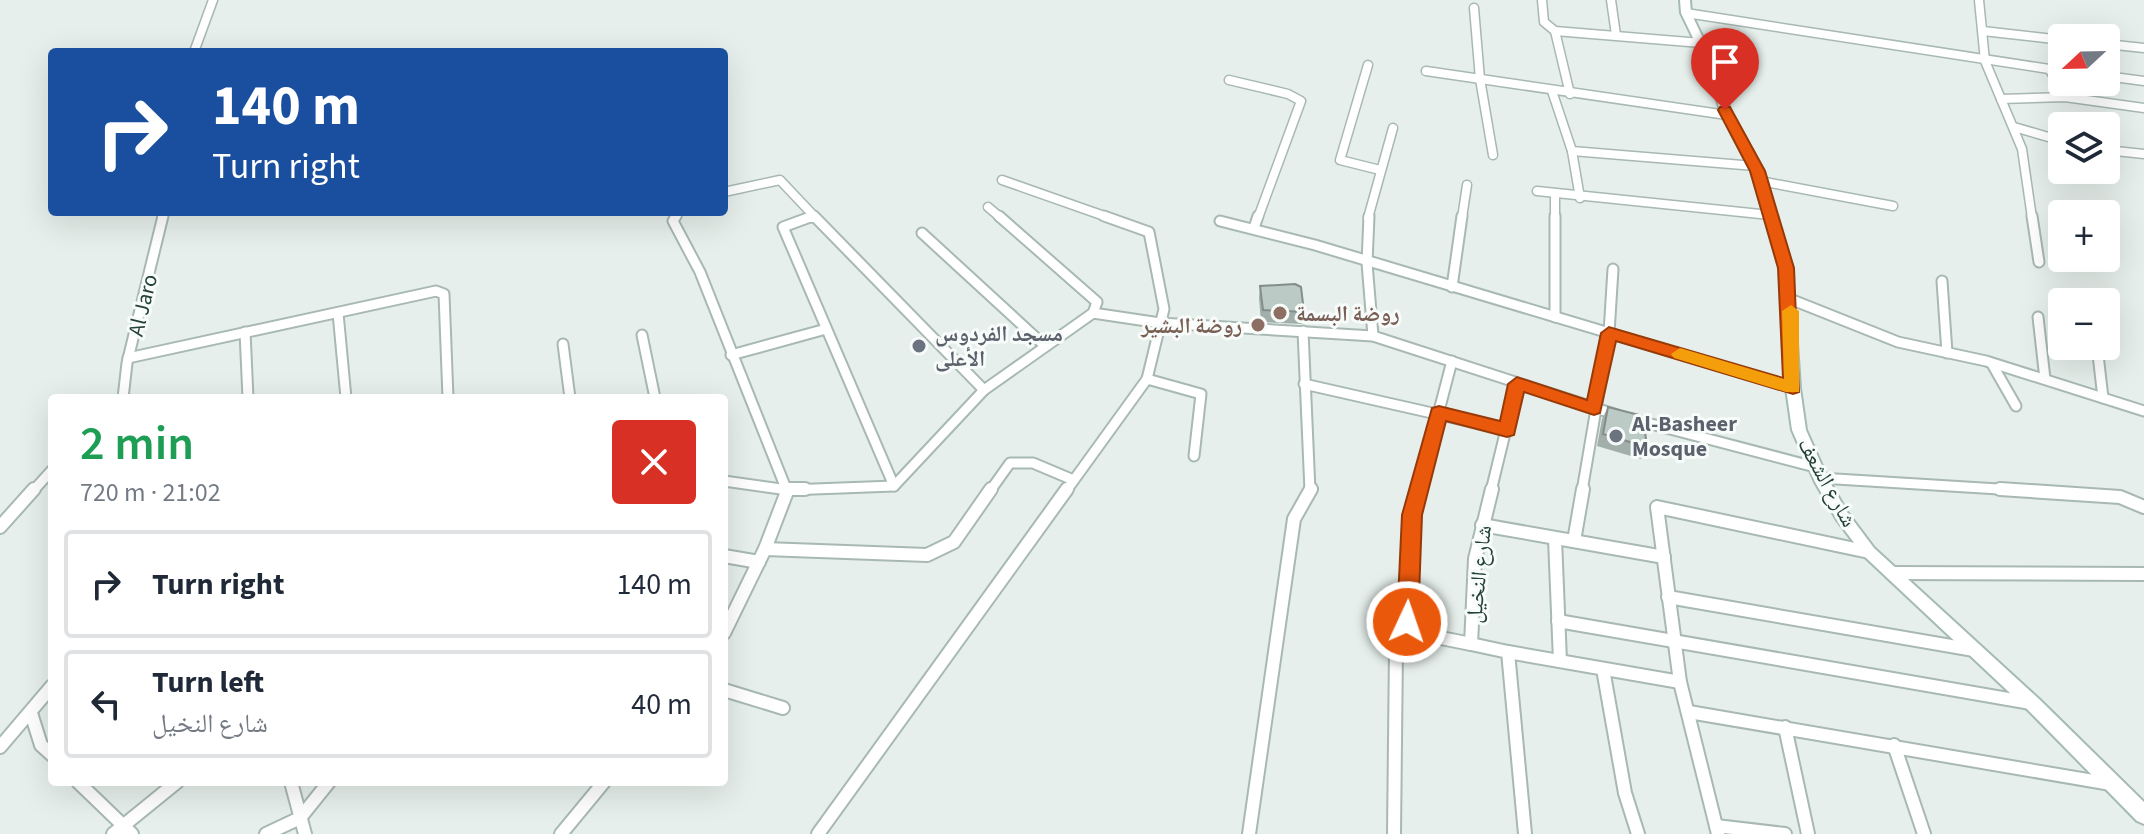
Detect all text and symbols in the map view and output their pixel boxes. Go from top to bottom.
north arrow [2048,24,2120,96]
map controls [2048,24,2120,360]
pin [1691,28,1759,110]
icon: arrive [1703,40,1747,84]
text: 140 m [212,67,360,146]
icon: right [80,80,184,184]
button: layers [2048,112,2120,184]
text: Turn right [212,141,360,192]
button: + [2048,200,2120,272]
street label: Al Jaro [120,271,166,340]
button: − [2048,288,2120,360]
place label: روضة البسمة [1296,298,1400,330]
marker: روضة البسمة [1271,304,1289,322]
place label: روضة البشير [1140,310,1242,342]
marker: روضة البشير [1249,316,1267,334]
place label: مسجد الفردوس الأعلى [935,318,1063,375]
marker: مسجد الفردوس الأعلى [910,337,928,355]
place label: Al-Basheer Mosque [1631,408,1737,465]
text: 2 min [80,410,194,478]
button: close [612,420,696,504]
marker: Al-Basheer Mosque [1607,427,1625,445]
street label: شارع الشعف [1789,432,1865,533]
text: 720 m · 21:02 [80,474,221,511]
street label: شارع النخيل [1458,524,1500,625]
icon: right [84,562,128,606]
text: Turn right [152,563,284,606]
text: 140 m [616,563,692,606]
position arrow [1365,580,1449,664]
text: Turn left [152,661,264,704]
icon: left [84,682,128,726]
text: 40 m [631,683,692,726]
text: شارع النخيل [152,705,268,742]

